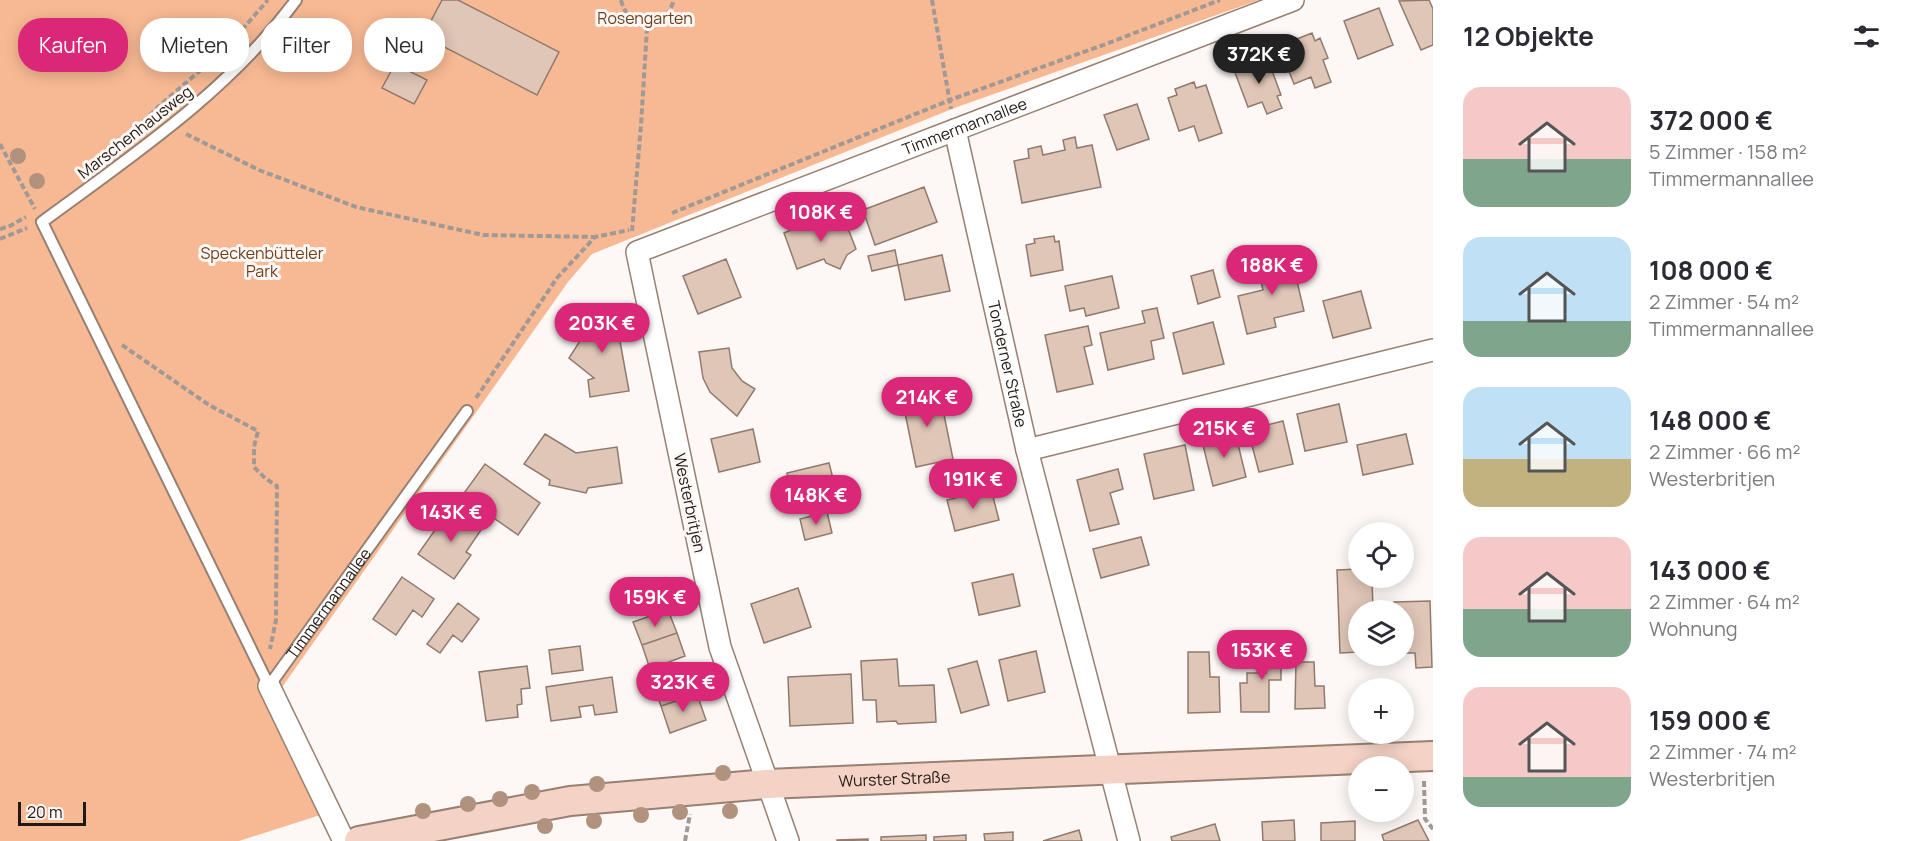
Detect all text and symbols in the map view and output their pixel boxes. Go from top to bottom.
park label: Rosengarten [597,7,693,29]
chip: Kaufen [18,18,128,72]
chip: Mieten [140,18,249,72]
chip: Filter [261,18,352,72]
chip: Neu [364,18,445,72]
text: 12 Objekte [1463,18,1594,54]
icon: filters [1850,20,1883,53]
pin: 372K € [1210,34,1308,85]
text: 372K € [1227,40,1291,67]
street label: Marschenhausweg [73,80,197,184]
street label: Timmermannallee [899,92,1030,160]
text: 372 000 € [1649,102,1773,138]
icon: home [1511,111,1583,183]
text: 5 Zimmer · 158 m² [1649,138,1807,165]
text: Timmermannallee [1649,165,1814,192]
pin: 108K € [772,192,870,243]
text: 108K € [789,198,853,225]
park label: Speckenbütteler Park [201,242,324,282]
pin: 188K € [1223,245,1321,296]
text: 188K € [1240,251,1304,278]
text: 108 000 € [1649,252,1773,288]
icon: home [1511,261,1583,333]
text: 2 Zimmer · 54 m² [1649,288,1799,315]
street label: Tonderner Straße [983,299,1033,430]
pin: 203K € [553,303,651,354]
text: 203K € [569,309,635,336]
text: Timmermannallee [1649,315,1814,342]
pin: 214K € [878,377,976,428]
text: 214K € [895,383,959,410]
text: 148 000 € [1649,402,1772,438]
pin: 215K € [1175,408,1273,459]
icon: home [1511,411,1583,483]
text: 215K € [1193,414,1255,441]
text: 2 Zimmer · 66 m² [1649,438,1800,465]
street label: Westerbritjen [669,451,711,555]
pin: 191K € [924,459,1022,510]
text: 191K € [943,465,1003,492]
text: Westerbritjen [1649,465,1775,492]
pin: 148K € [767,475,865,526]
text: 148K € [784,481,848,508]
pin: 143K € [402,492,500,543]
text: 143K € [420,498,482,525]
map controls [1348,522,1414,822]
button: locate [1348,522,1414,588]
street label: Timmermannallee [281,543,376,664]
text: 143 000 € [1649,552,1771,588]
icon: home [1511,561,1583,633]
pin: 159K € [606,577,704,628]
text: 159K € [623,583,687,610]
text: 2 Zimmer · 64 m² [1649,588,1800,615]
button: layers [1348,600,1414,666]
text: Wohnung [1649,615,1738,642]
pin: 153K € [1213,630,1311,681]
text: 153K € [1231,636,1293,663]
pin: 323K € [634,662,732,713]
text: 323K € [650,668,716,695]
button: + [1348,678,1414,744]
text: 159 000 € [1649,702,1771,738]
icon: home [1511,711,1583,783]
text: 2 Zimmer · 74 m² [1649,738,1797,765]
button: − [1348,756,1414,822]
street label: Wurster Straße [838,765,951,792]
text: Westerbritjen [1649,765,1775,792]
scale bar [18,799,86,826]
text: 20 m [27,801,63,823]

